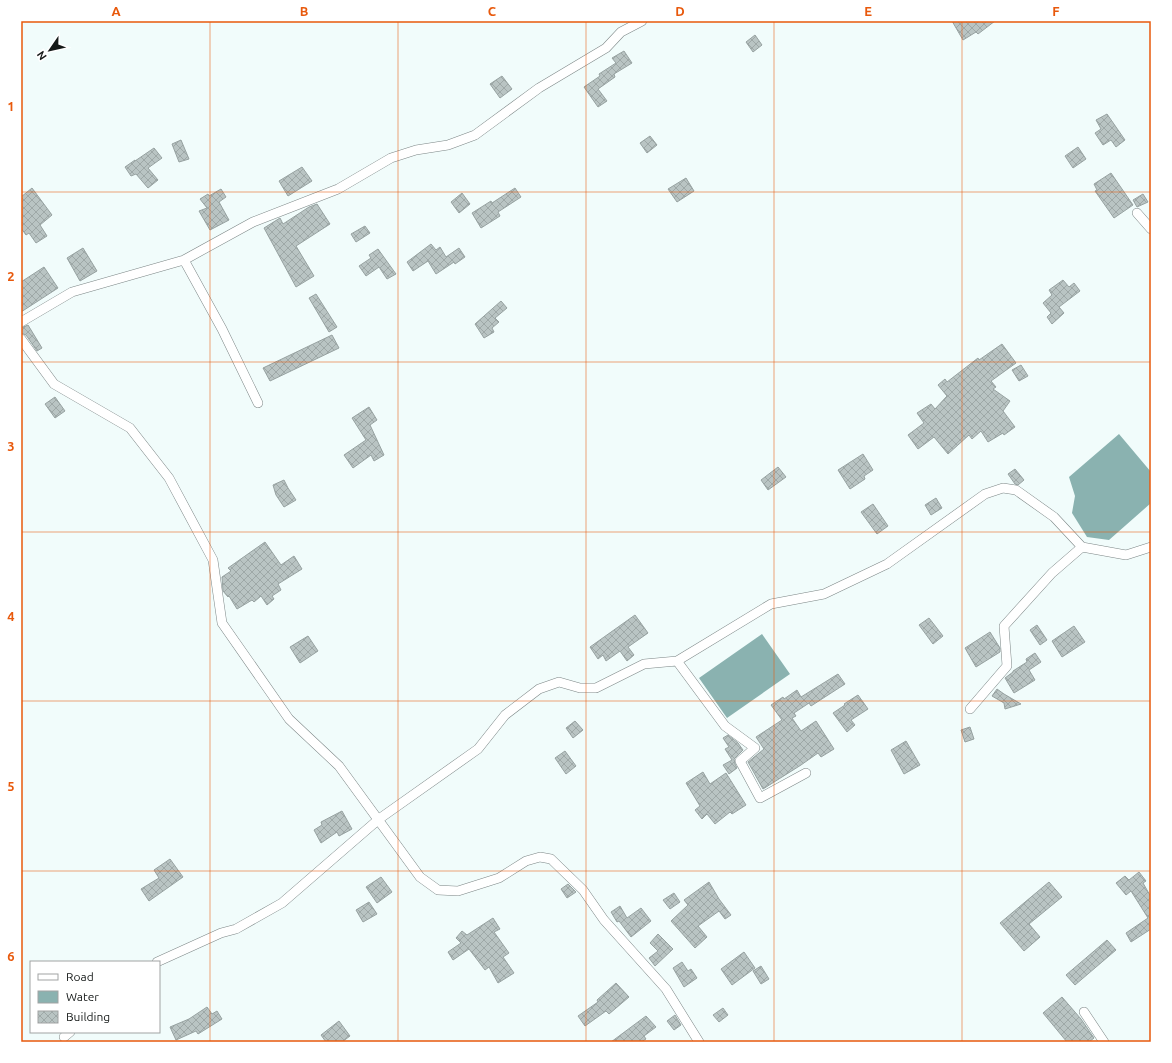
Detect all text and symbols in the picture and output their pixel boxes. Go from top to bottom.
text: A [111,4,121,18]
text: B [300,4,309,18]
text: C [488,4,497,18]
text: D [675,4,685,18]
text: E [864,4,872,18]
text: F [1052,4,1060,18]
north arrow [30,30,70,70]
text: N [34,49,49,62]
text: 1 [7,99,15,113]
text: 2 [7,269,15,283]
text: 3 [7,439,15,453]
text: 4 [7,609,15,623]
text: 5 [7,779,15,793]
text: 6 [7,949,15,963]
legend [30,961,160,1033]
text: Road [66,970,94,983]
text: Water [66,990,99,1003]
text: Building [66,1010,110,1023]

